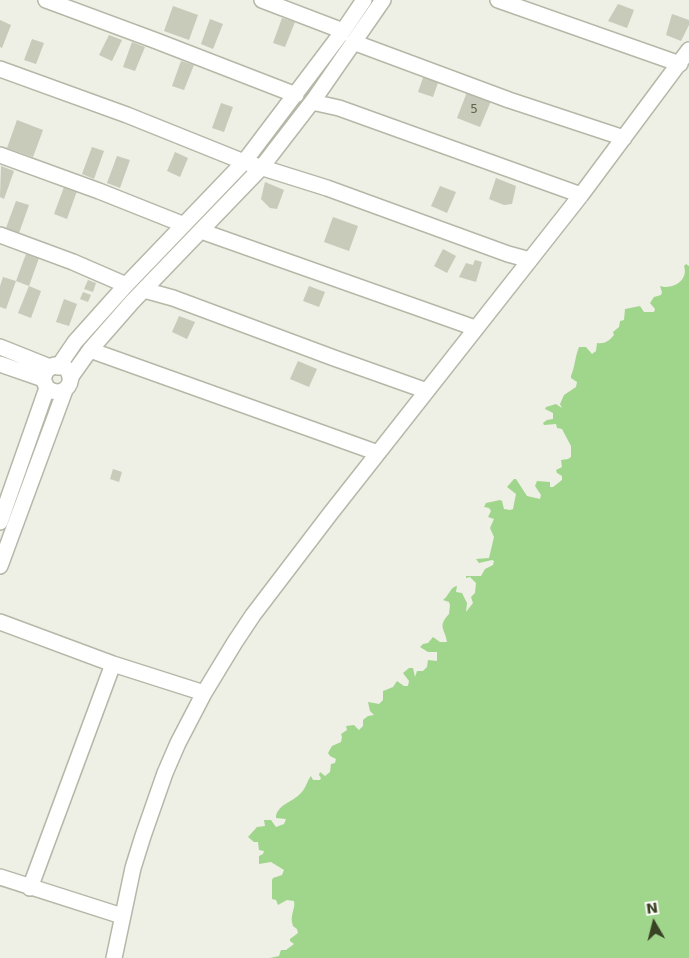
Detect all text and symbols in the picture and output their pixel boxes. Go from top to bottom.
house number: 5 [470,103,478,117]
north arrow [629,898,679,948]
text: N [645,899,659,917]

